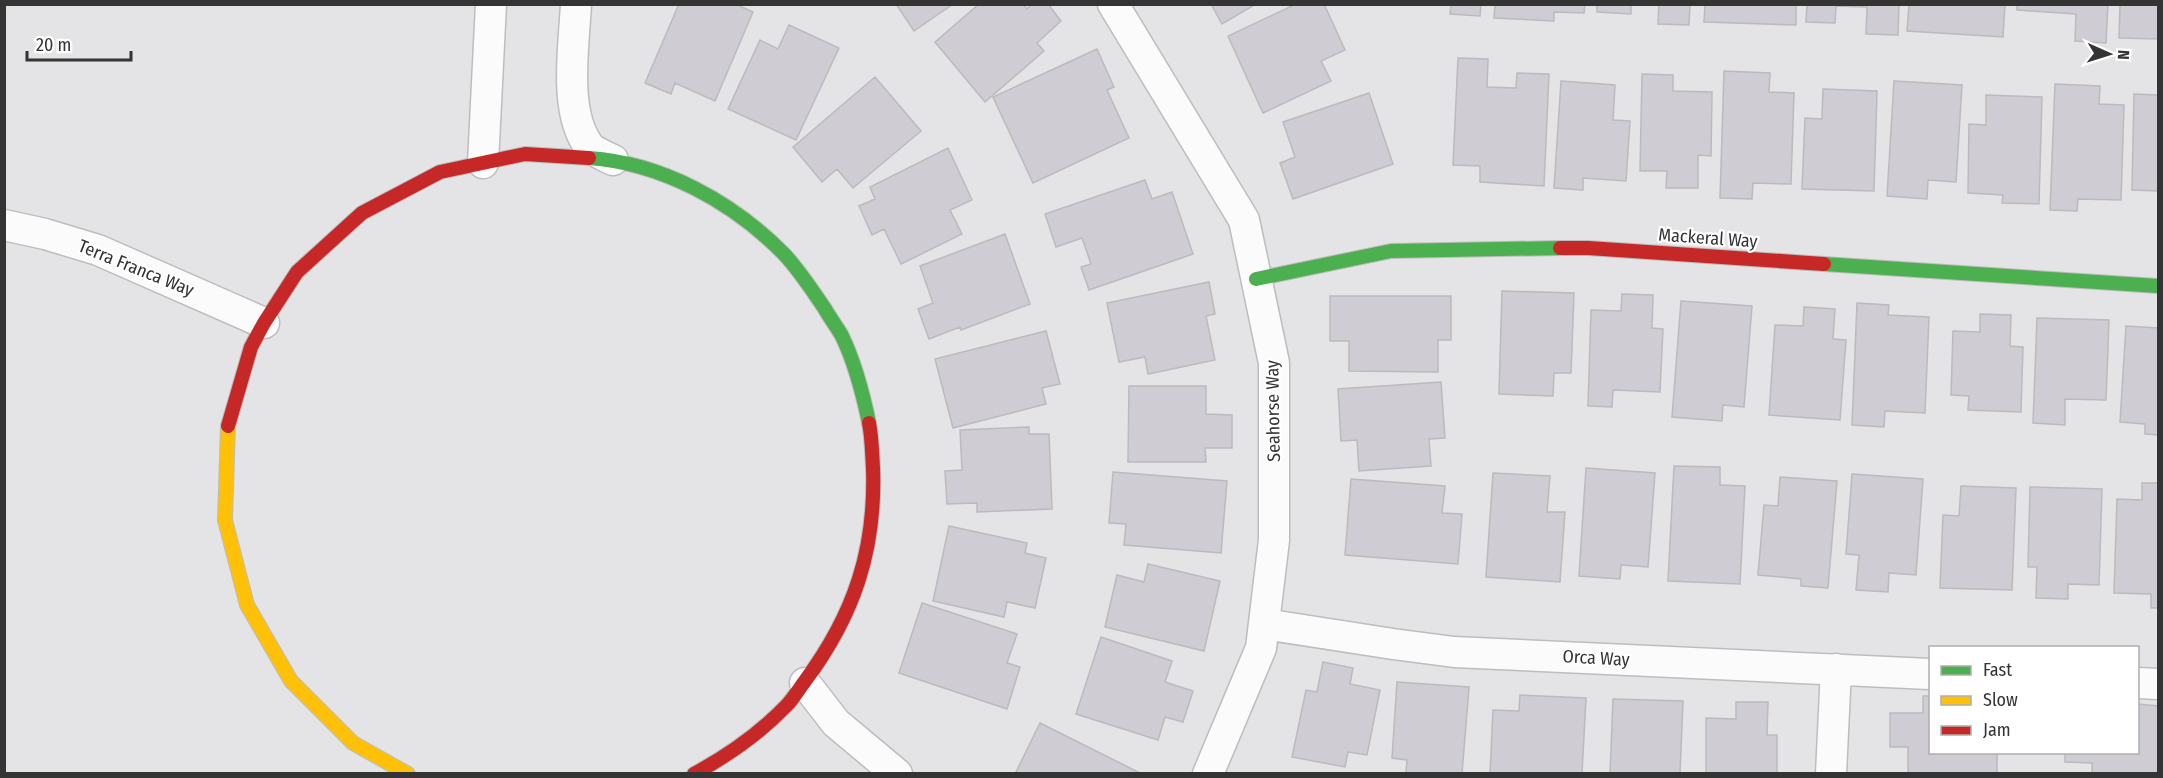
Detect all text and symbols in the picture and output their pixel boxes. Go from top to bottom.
scale bar [27,24,130,62]
north arrow [2079,24,2139,84]
text: 20 m [36,34,71,56]
text: N [2114,49,2133,60]
street label: Mackeral Way [1658,224,1758,252]
street label: Terra Franca Way [75,235,197,301]
street label: Seahorse Way [1261,360,1285,462]
street label: Orca Way [1562,645,1630,671]
legend [1929,646,2139,754]
text: Fast [1983,659,2012,681]
text: Slow [1983,689,2018,711]
text: Jam [1983,719,2011,741]

